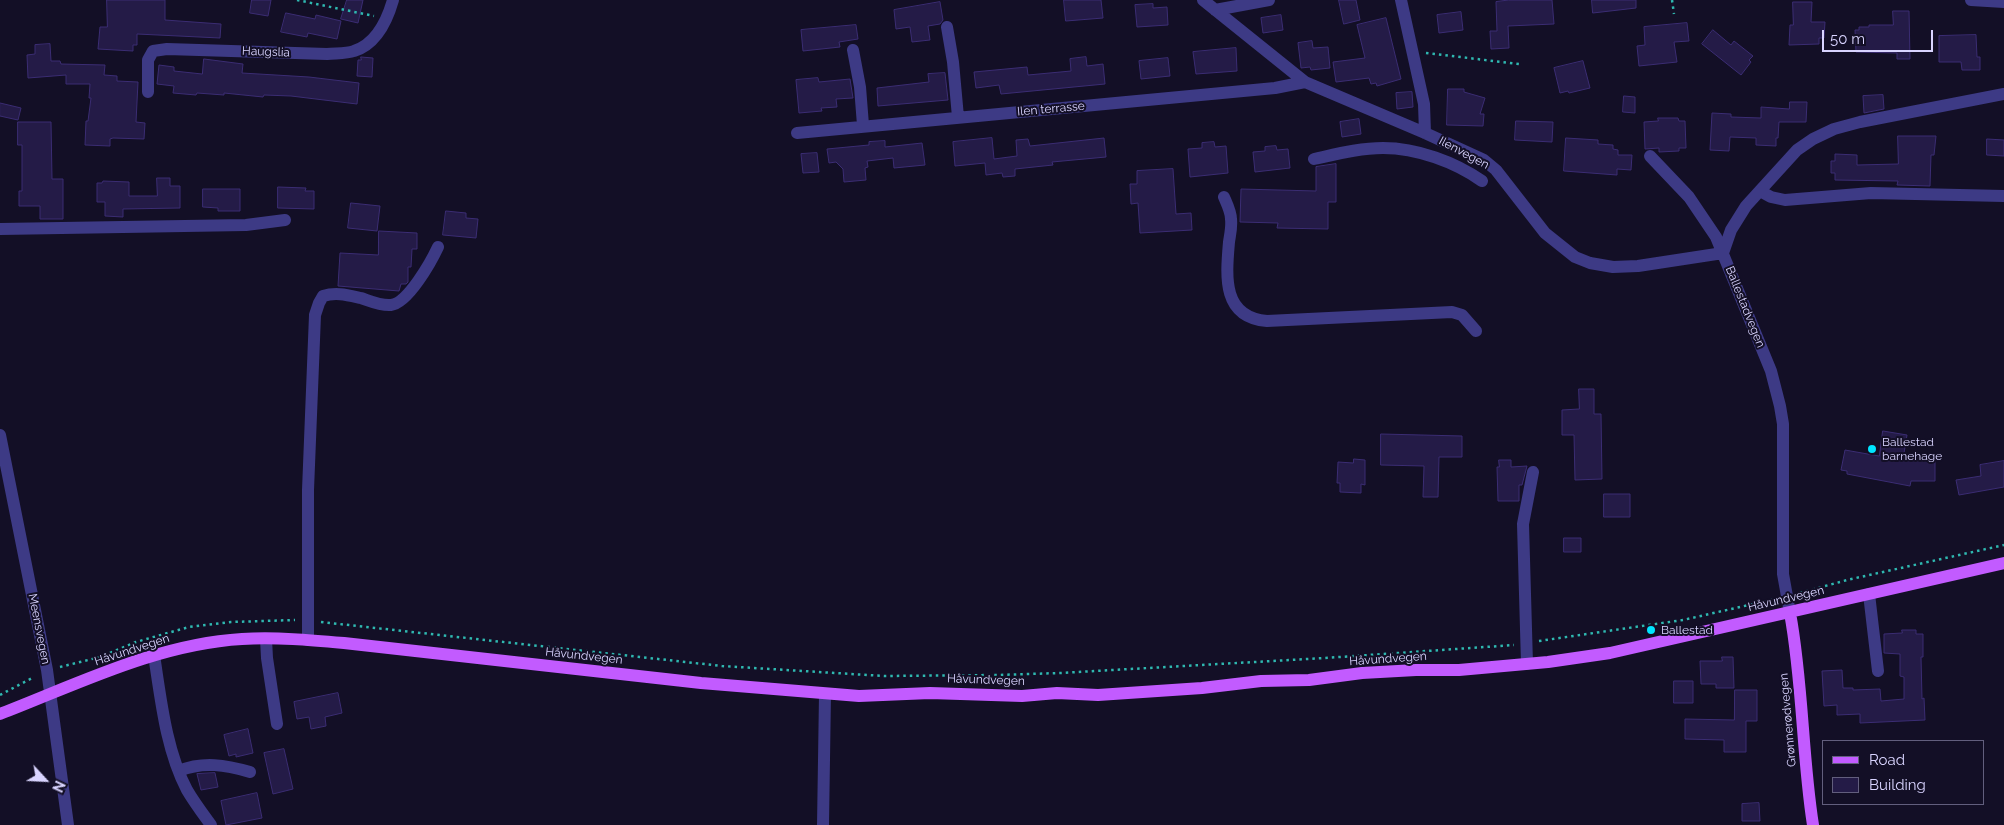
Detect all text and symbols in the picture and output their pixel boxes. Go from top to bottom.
scale bar [1824,20,1935,52]
text: 50 m [1830,30,1865,48]
street label: Haugslia [242,44,290,60]
street label: Ilen terrasse [1017,99,1085,119]
street label: Ilenvegen [1436,134,1492,172]
street label: Ballestadvegen [1722,264,1768,350]
place label: Ballestad barnehage [1882,435,1942,463]
marker: Ballestad barnehage [1866,443,1878,455]
street label: Håvundvegen [1746,583,1826,615]
street label: Meensvegen [25,592,53,666]
place label: Ballestad [1661,623,1713,637]
marker: Ballestad [1645,624,1657,636]
street label: Håvundvegen [93,631,171,669]
street label: Håvundvegen [545,645,623,667]
street label: Håvundvegen [1349,649,1427,669]
street label: Håvundvegen [947,671,1025,689]
street label: Grønnerødvegen [1777,673,1799,767]
legend [1822,740,1984,805]
text: Road [1869,751,1905,769]
north arrow [20,755,70,805]
text: Building [1869,776,1926,794]
text: N [49,778,68,795]

